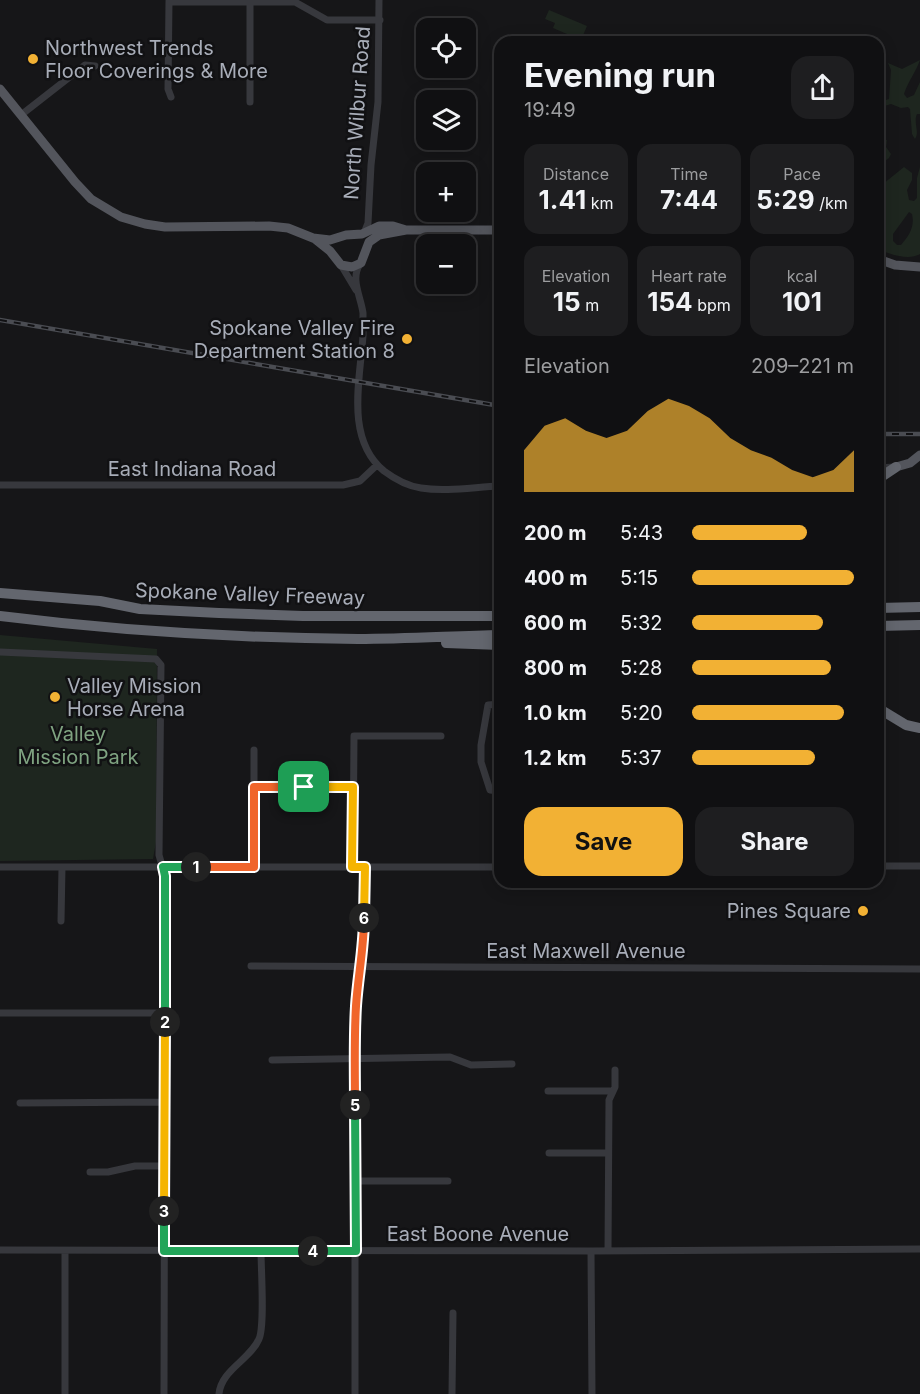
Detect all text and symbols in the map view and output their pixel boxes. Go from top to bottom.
map controls [416,18,476,294]
button: locate [416,18,476,78]
street label: North Wilbur Road [339,25,375,201]
place label: Northwest Trends Floor Coverings & More [45,36,268,83]
marker: Northwest Trends Floor Coverings & More [26,52,40,66]
text: Evening run [524,55,716,95]
button: share [791,56,854,119]
button: layers [416,90,476,150]
text: 19:49 [524,98,576,122]
button: + [416,162,476,222]
text: Distance [543,164,609,184]
text: Time [670,164,708,184]
text: Pace [783,164,821,184]
text: 1.41 [539,184,586,215]
text: 7:44 [660,184,718,215]
text: 5:29 [756,184,815,215]
text: km [586,193,614,213]
text: /km [815,193,848,213]
button: − [416,234,476,294]
text: Elevation [542,266,610,286]
text: Heart rate [651,266,727,286]
text: kcal [787,266,817,286]
text: 15 [553,286,581,317]
text: 154 [647,286,693,317]
text: 101 [782,286,822,317]
text: m [581,295,599,315]
text: bpm [693,295,731,315]
place label: Spokane Valley Fire Department Station 8 [194,316,395,363]
marker: Spokane Valley Fire Department Station 8 [400,332,414,346]
text: Elevation [524,354,610,378]
text: 209–221 m [751,354,854,378]
street label: East Indiana Road [108,457,276,481]
text: 200 m [524,521,587,545]
text: 5:43 [620,521,663,545]
text: 400 m [524,566,588,590]
text: 5:15 [620,566,658,590]
street label: Spokane Valley Freeway [135,578,365,610]
text: 600 m [524,611,587,635]
text: 5:32 [620,611,662,635]
text: 800 m [524,656,587,680]
text: 5:28 [620,656,663,680]
place label: Valley Mission Horse Arena [67,674,202,721]
marker: Valley Mission Horse Arena [48,690,62,704]
text: 1.0 km [524,701,587,725]
text: 5:20 [620,701,663,725]
park label: Valley Mission Park [17,722,139,769]
text: 1.2 km [524,746,587,770]
text: 5:37 [620,746,662,770]
pin [278,761,329,812]
icon: arrive [287,770,320,803]
button: Save [524,807,683,876]
button: Share [695,807,854,876]
pin: 1 [181,852,211,882]
text: 1 [193,857,199,877]
place label: Pines Square [727,899,851,923]
pin: 6 [349,903,379,933]
marker: Pines Square [856,904,870,918]
text: 6 [359,908,369,928]
street label: East Maxwell Avenue [486,939,686,963]
pin: 2 [150,1007,180,1037]
text: 2 [160,1012,170,1032]
pin: 5 [340,1090,370,1120]
text: 5 [350,1095,360,1115]
pin: 3 [149,1196,179,1226]
text: 3 [159,1201,169,1221]
street label: East Boone Avenue [387,1222,569,1246]
pin: 4 [298,1236,328,1266]
text: 4 [308,1241,318,1261]

